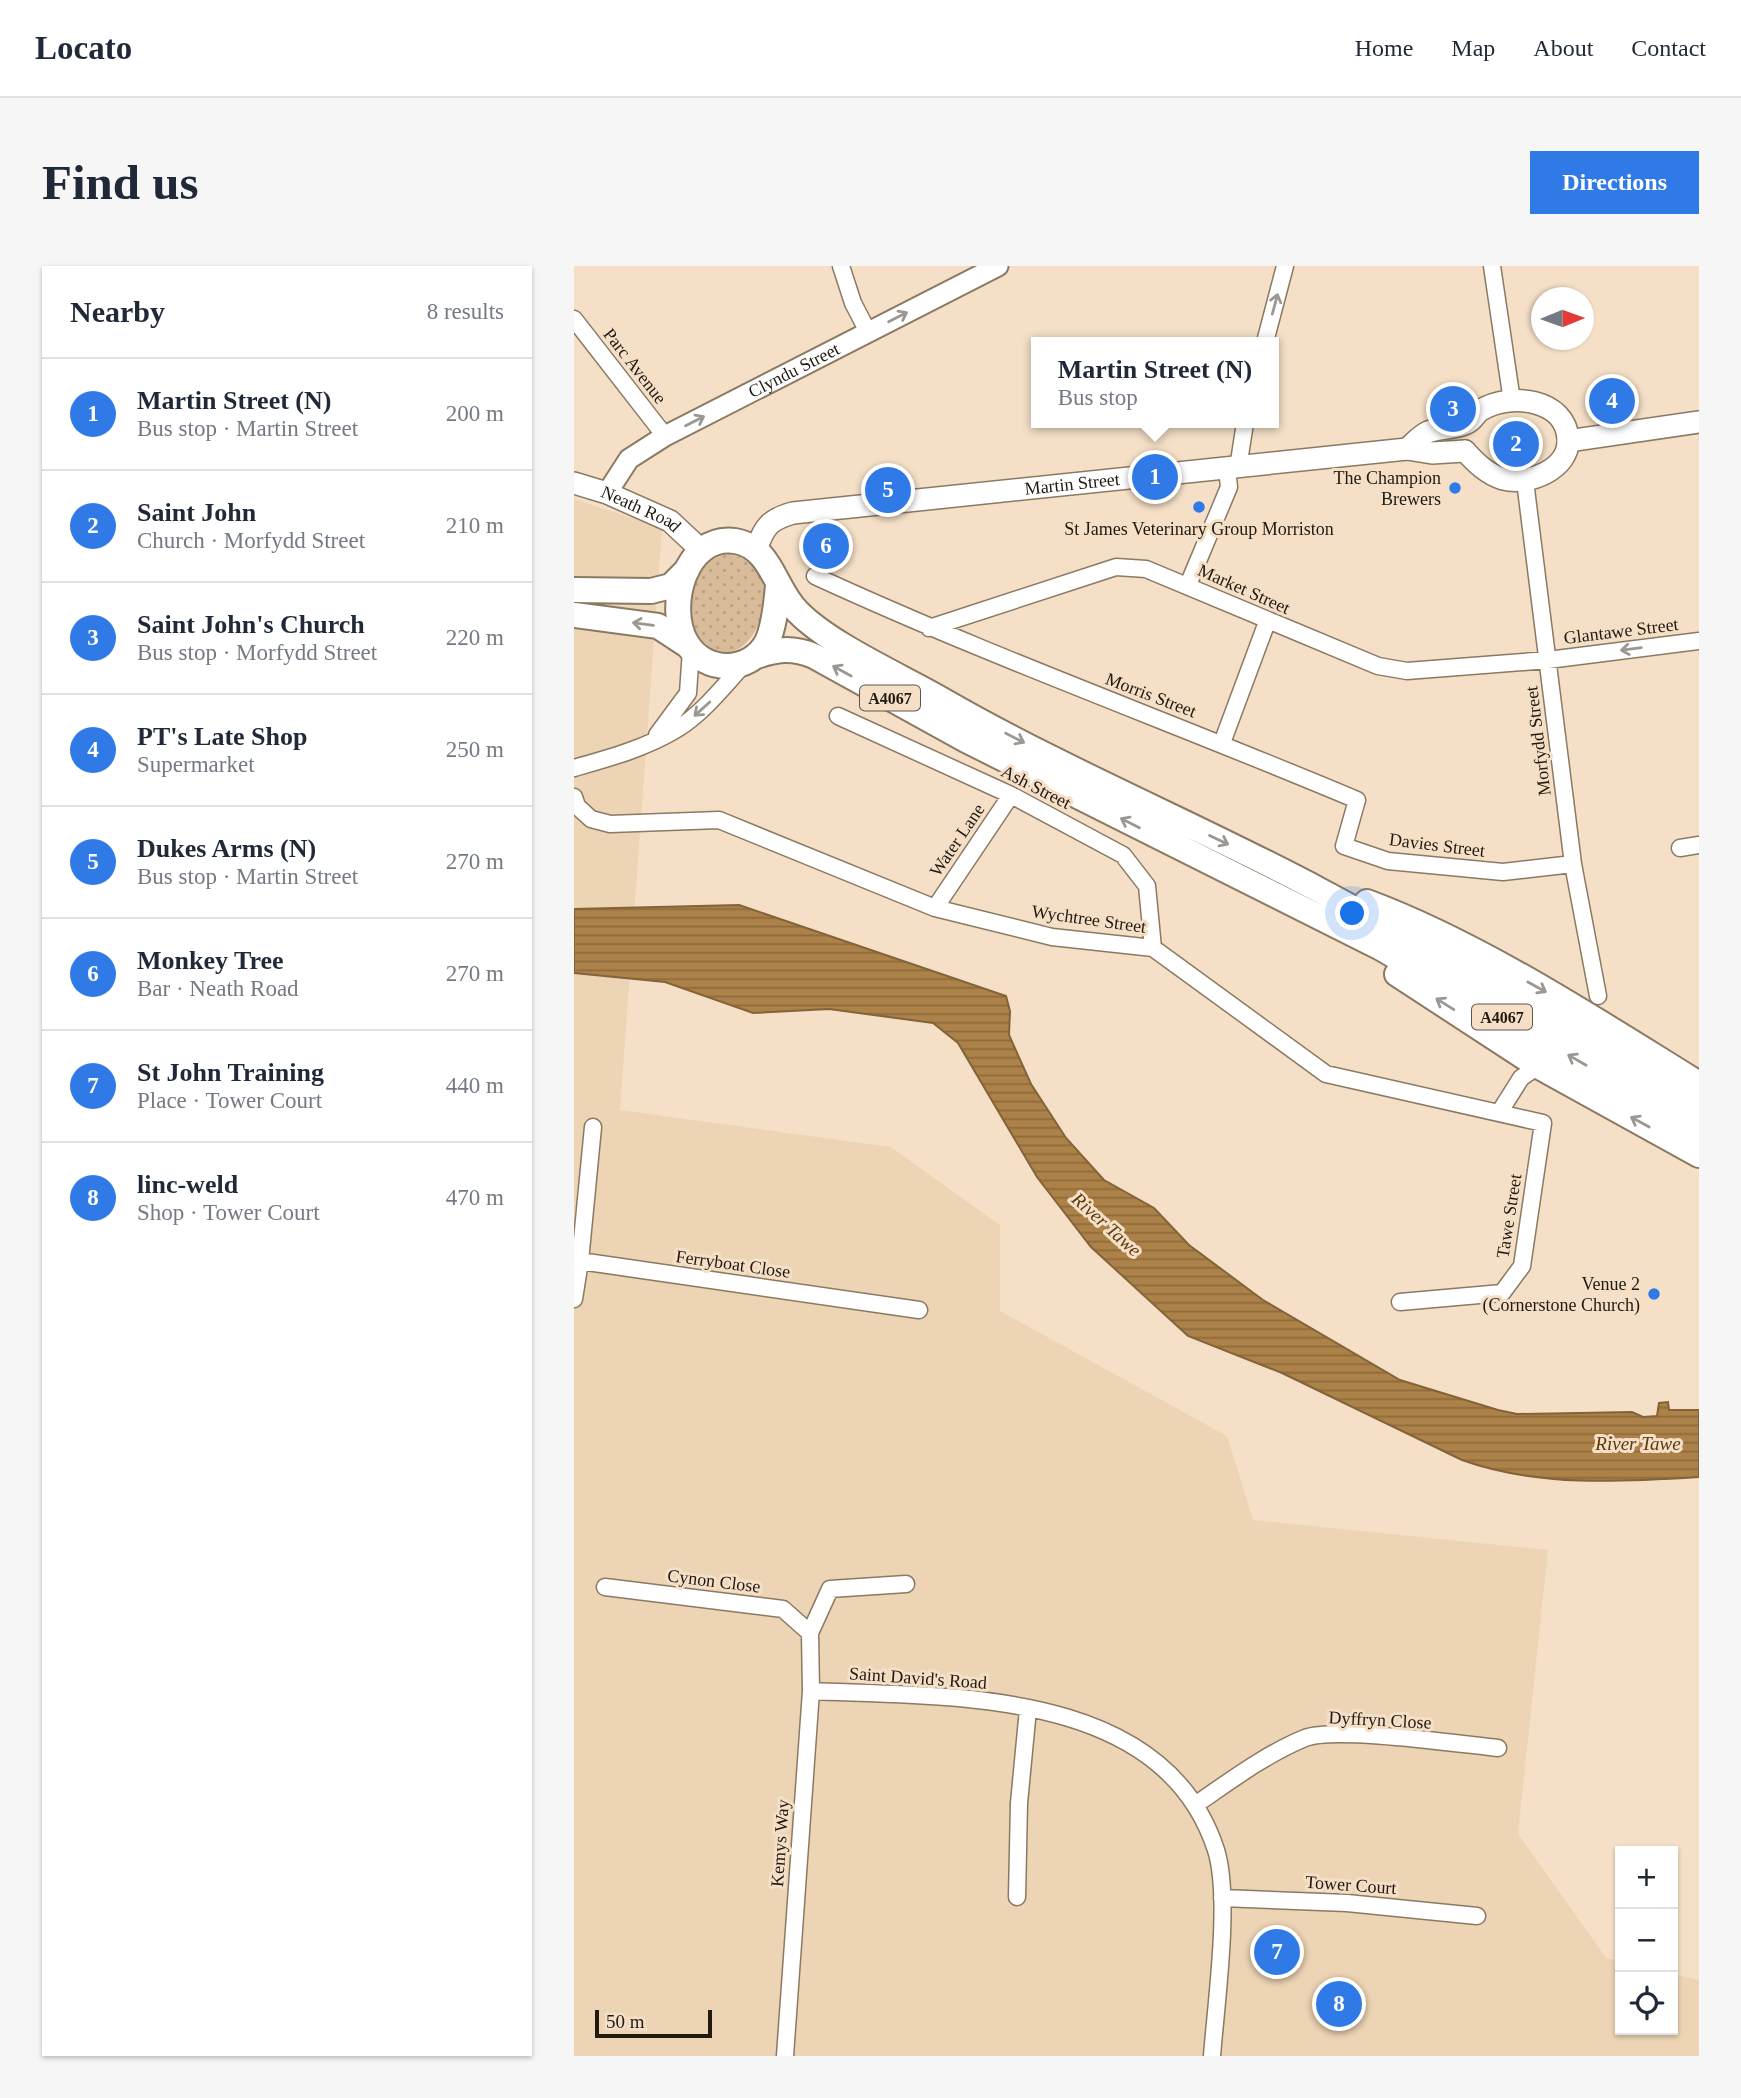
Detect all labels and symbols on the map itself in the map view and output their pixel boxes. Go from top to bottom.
north arrow [1531,287,1594,350]
one-way arrow [1269,293,1282,316]
one-way arrow [887,309,907,323]
street label: Parc Avenue [599,324,671,408]
street label: Clyndu Street [745,339,843,402]
pin: 4 [1589,375,1635,427]
pin: 3 [1430,383,1476,435]
one-way arrow [684,413,705,427]
pin: 2 [1493,418,1539,470]
pin: 1 [1132,451,1178,503]
pin: 5 [865,464,911,516]
place label: The Champion Brewers [1334,468,1441,509]
street label: Martin Street [1024,469,1121,499]
marker: The Champion Brewers [1447,480,1463,496]
street label: Neath Road [598,482,685,536]
marker: St James Veterinary Group Morriston [1191,499,1207,515]
place label: St James Veterinary Group Morriston [1064,519,1334,539]
pin: 6 [803,520,849,572]
street label: Market Street [1195,560,1293,618]
street label: Glantawe Street [1562,614,1680,648]
one-way arrow [633,617,655,630]
one-way arrow [1620,643,1643,656]
one-way arrow [832,664,853,677]
street label: Morris Street [1103,669,1199,721]
street label: Morfydd Street [1521,685,1555,797]
road number: A4067 [860,686,920,710]
one-way arrow [693,701,711,717]
one-way arrow [1004,732,1025,746]
street label: Ash Street [998,761,1074,813]
street label: Water Lane [926,800,989,880]
one-way arrow [1120,816,1141,830]
street label: Davies Street [1388,829,1486,861]
one-way arrow [1208,834,1229,848]
your location [1335,896,1369,930]
street label: Wychtree Street [1030,901,1148,937]
one-way arrow [1526,981,1547,995]
one-way arrow [1436,997,1455,1012]
road number: A4067 [1472,1004,1532,1030]
one-way arrow [1567,1053,1587,1067]
one-way arrow [1630,1115,1650,1129]
street label: Tawe Street [1492,1172,1526,1260]
water label: River Tawe [1067,1187,1145,1261]
street label: Ferryboat Close [674,1246,792,1282]
place label: Venue 2 (Cornerstone Church) [1483,1274,1640,1316]
marker: Venue 2 (Cornerstone Church) [1646,1286,1662,1302]
water label: River Tawe [1594,1433,1681,1454]
street label: Cynon Close [666,1565,762,1597]
street label: Saint David's Road [848,1663,988,1693]
street label: Dyffryn Close [1328,1707,1432,1733]
street label: Kemys Way [767,1799,793,1887]
street label: Tower Court [1305,1872,1397,1898]
pin: 7 [1254,1926,1300,1978]
pin: 8 [1316,1978,1362,2030]
scale bar [595,2007,712,2039]

